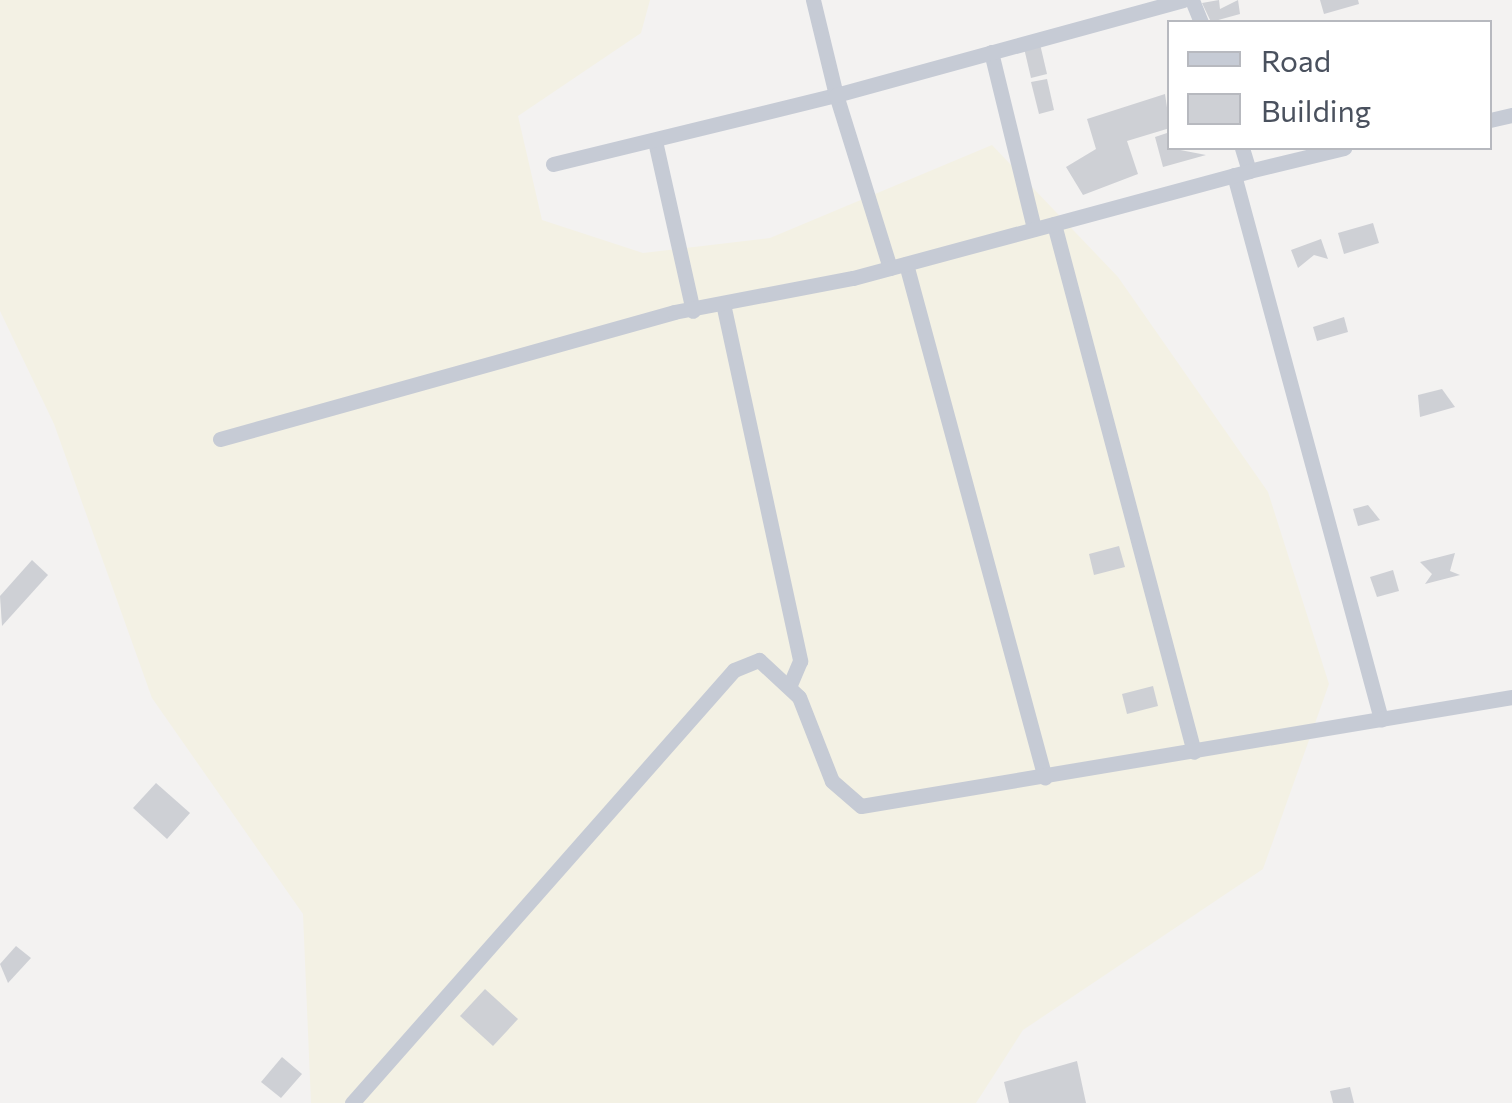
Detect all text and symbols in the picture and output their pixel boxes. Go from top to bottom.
legend [1167,20,1492,150]
text: Road [1261,41,1331,78]
text: Building [1261,91,1371,128]

